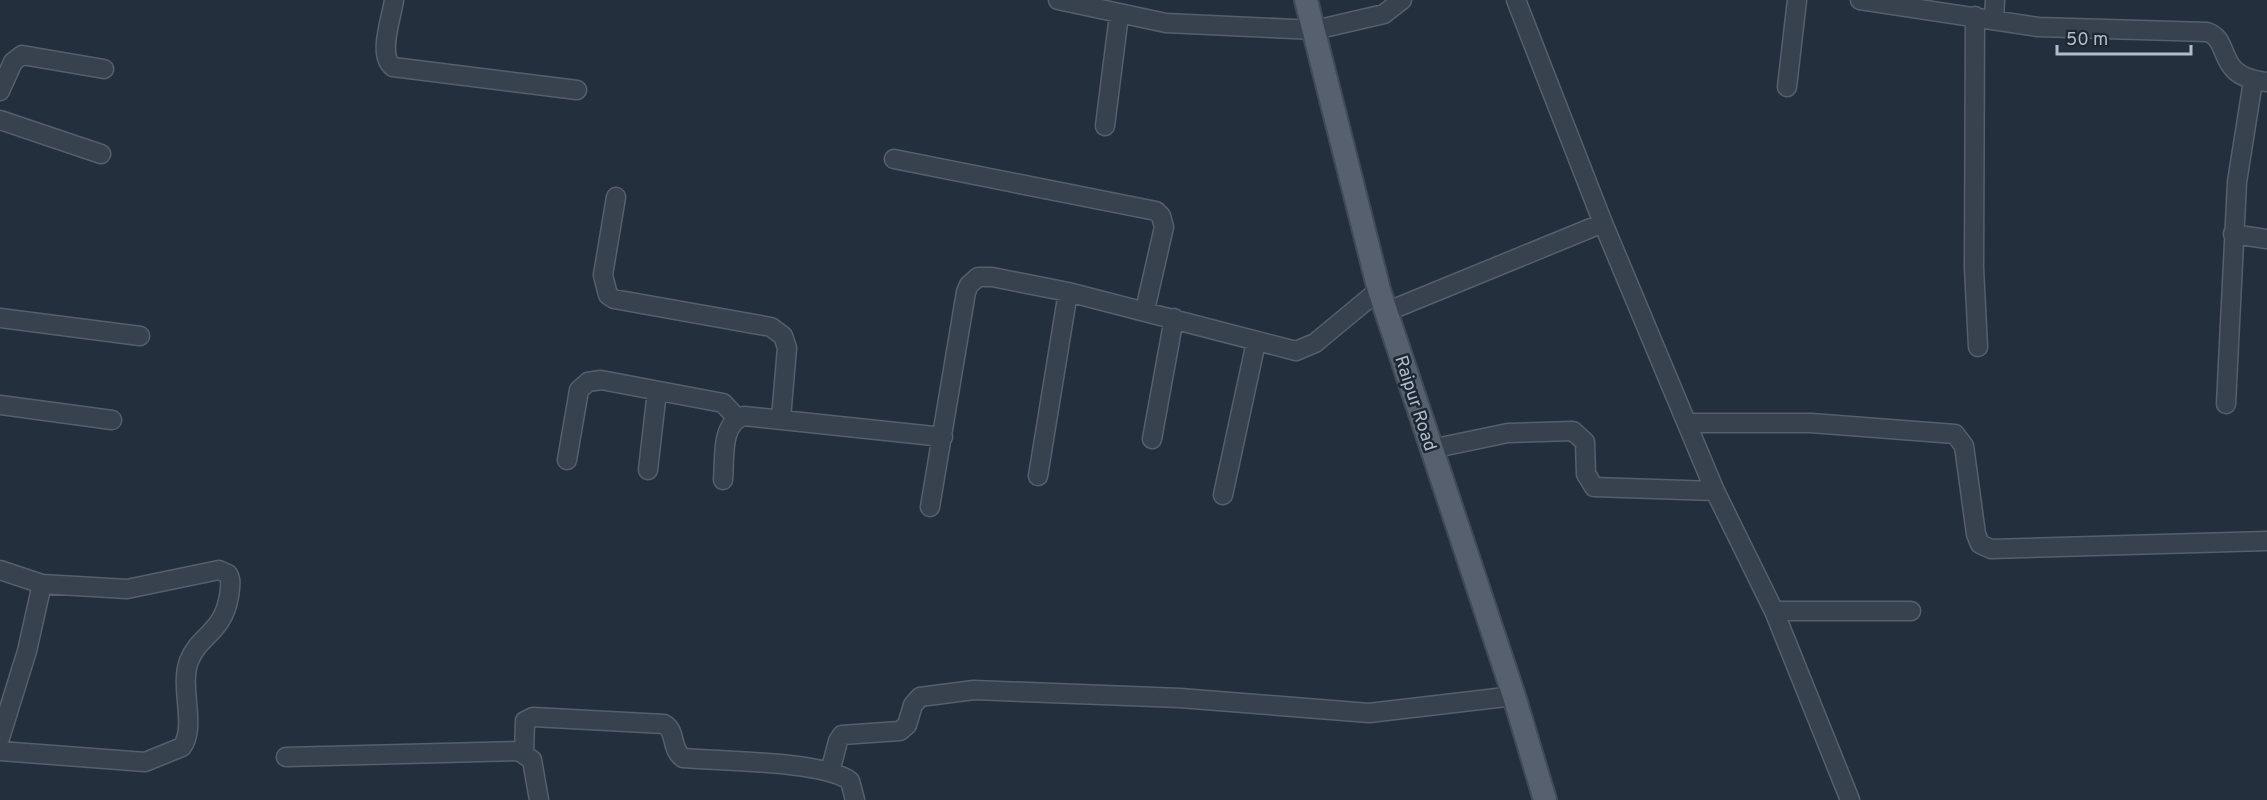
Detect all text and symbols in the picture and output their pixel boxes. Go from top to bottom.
scale bar [2057,18,2190,56]
text: 50 m [2066,29,2108,52]
street label: Raipur Road [1388,353,1441,454]

